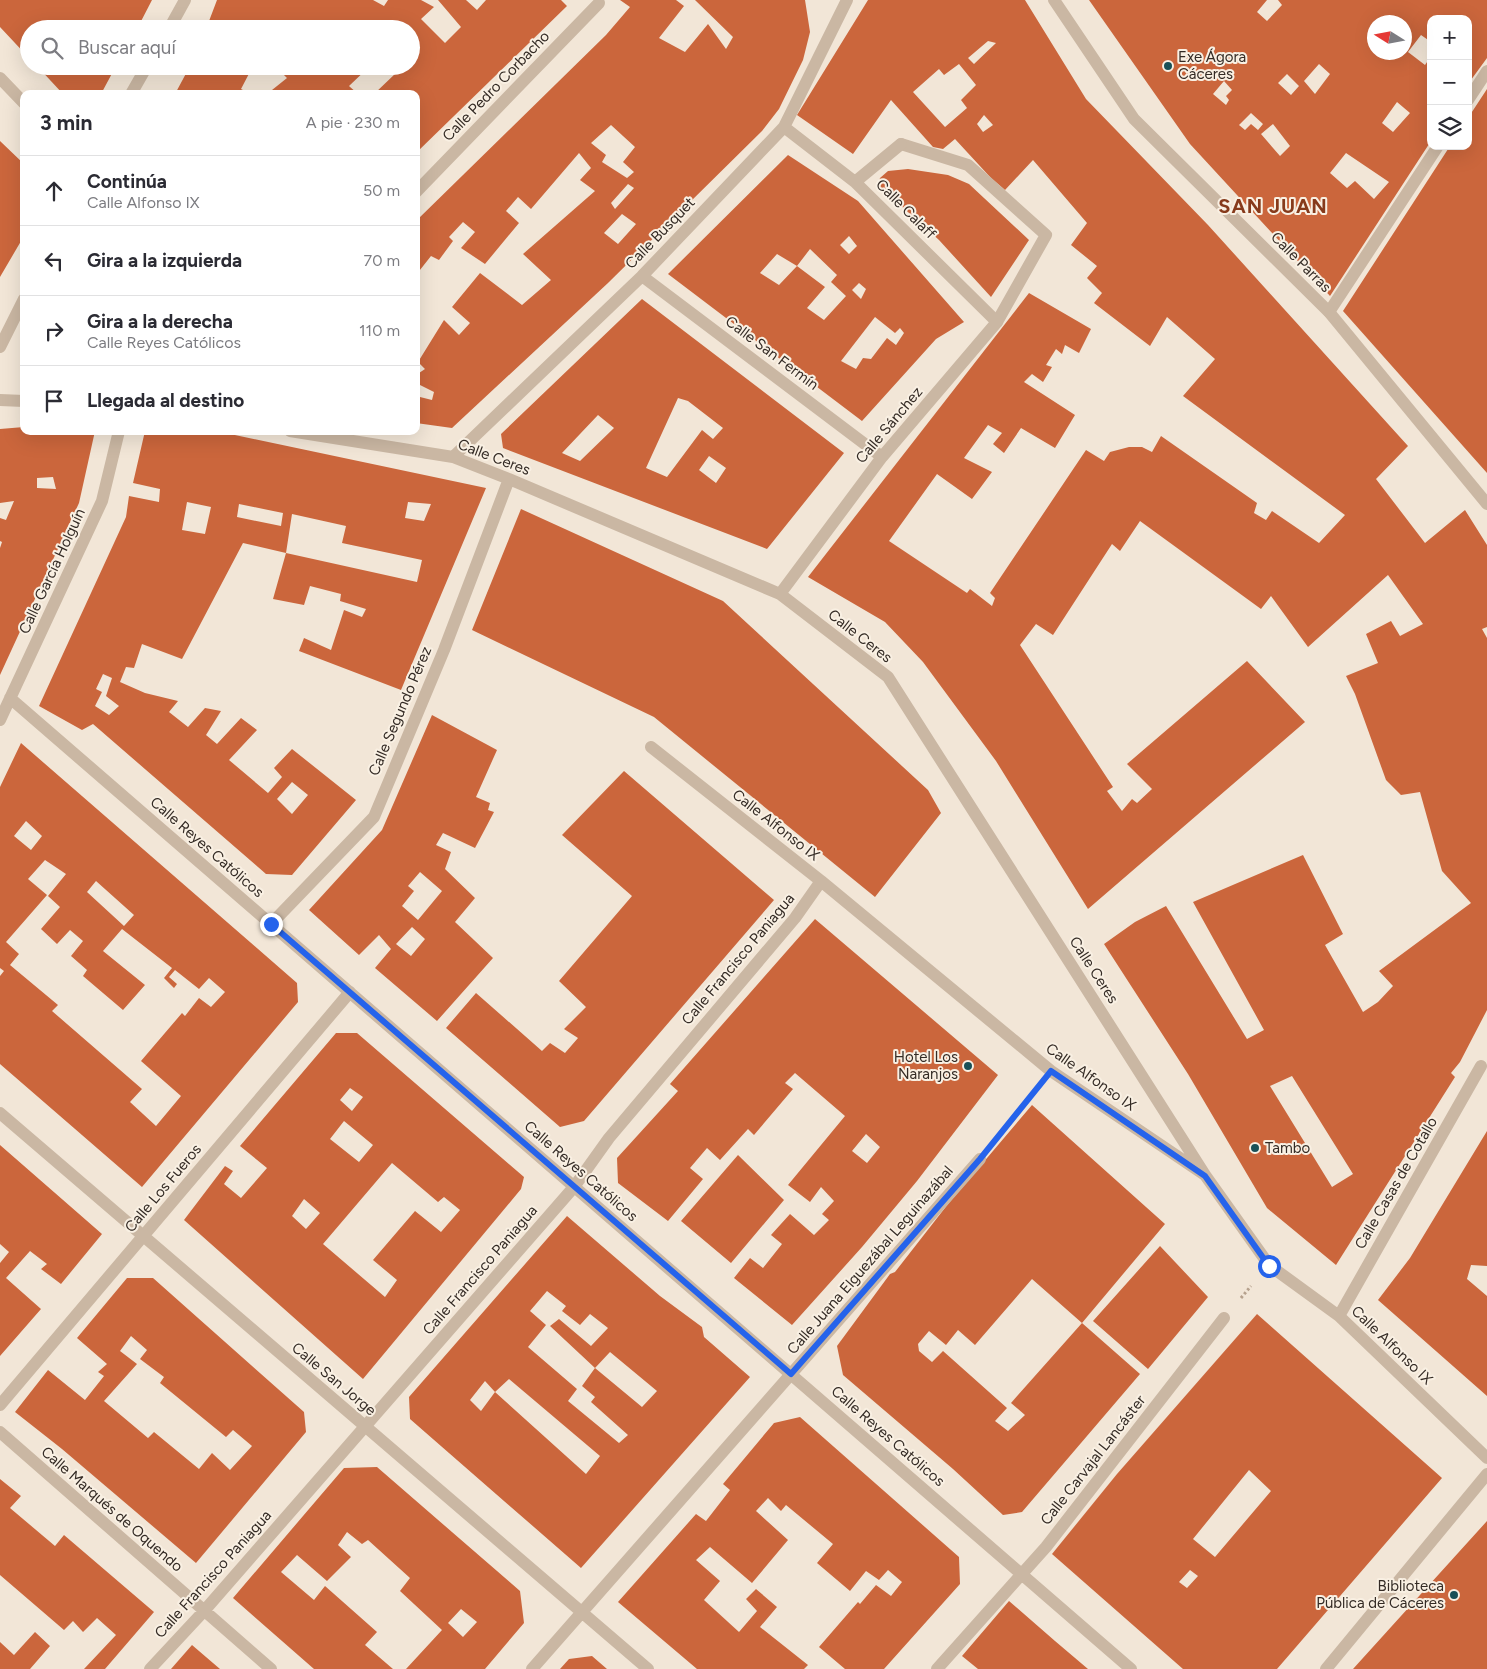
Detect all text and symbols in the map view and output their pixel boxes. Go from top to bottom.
north arrow [1367,15,1412,60]
map controls [1427,15,1472,150]
button: + [1427,15,1472,60]
search box [20,20,420,75]
street label: Calle Pedro Corbacho [439,27,553,145]
icon: search [38,34,66,62]
text: Buscar aquí [78,36,176,59]
place label: Exe Ágora Cáceres [1178,48,1246,83]
marker: Exe Ágora Cáceres [1162,60,1174,72]
button: − [1427,60,1472,105]
button: layers [1427,105,1472,150]
text: 3 min [40,110,92,135]
text: A pie · 230 m [306,113,400,132]
text: Continúa [87,170,167,193]
street label: Calle Calaff [872,175,940,243]
icon: ahead [40,177,68,205]
text: 50 m [363,181,400,200]
text: Calle Alfonso IX [87,193,200,212]
street label: Calle Busquet [621,193,699,272]
district label: SAN JUAN [1218,194,1328,218]
street label: Calle Parras [1267,228,1335,296]
icon: left [40,247,68,275]
text: Gira a la izquierda [87,249,242,272]
text: 70 m [364,251,400,270]
text: Gira a la derecha [87,310,233,333]
street label: Calle San Fermín [722,312,822,394]
icon: right [40,317,68,345]
text: 110 m [359,321,400,340]
text: Calle Reyes Católicos [87,333,241,352]
street label: Calle Sánchez [852,383,926,467]
icon: arrive [40,387,68,415]
text: Llegada al destino [87,389,244,412]
street label: Calle Ceres [455,435,533,479]
street label: Calle García Holguín [15,505,89,637]
street label: Calle Ceres [824,605,896,667]
street label: Calle Segundo Pérez [365,644,435,778]
street label: Calle Alfonso IX [729,785,824,865]
street label: Calle Reyes Católicos [147,793,267,901]
street label: Calle Francisco Paniagua [678,890,798,1028]
route end [260,913,283,936]
street label: Calle Ceres [1066,933,1122,1007]
street label: Calle Alfonso IX [1043,1039,1140,1115]
place label: Hotel Los Naranjos [894,1048,958,1083]
marker: Hotel Los Naranjos [962,1060,974,1072]
street label: Calle Casas de Cotallo [1351,1113,1441,1252]
street label: Calle Reyes Católicos [521,1117,641,1225]
place label: Tambo [1265,1139,1311,1157]
street label: Calle Los Fueros [121,1140,205,1236]
marker: Tambo [1249,1142,1261,1154]
street label: Calle Juana Elguezábal Leguinazábal [783,1162,957,1358]
street label: Calle Francisco Paniagua [419,1202,541,1338]
route start [1258,1255,1281,1278]
street label: Calle Alfonso IX [1348,1302,1437,1389]
street label: Calle San Jorge [288,1339,380,1419]
street label: Calle Reyes Católicos [828,1382,948,1490]
street label: Calle Carvajal Lancáster [1037,1391,1149,1529]
street label: Calle Marqués de Oquendo [38,1443,187,1576]
street label: Calle Francisco Paniagua [151,1506,275,1642]
place label: Biblioteca Pública de Cáceres [1316,1577,1444,1612]
marker: Biblioteca Pública de Cáceres [1448,1589,1460,1601]

